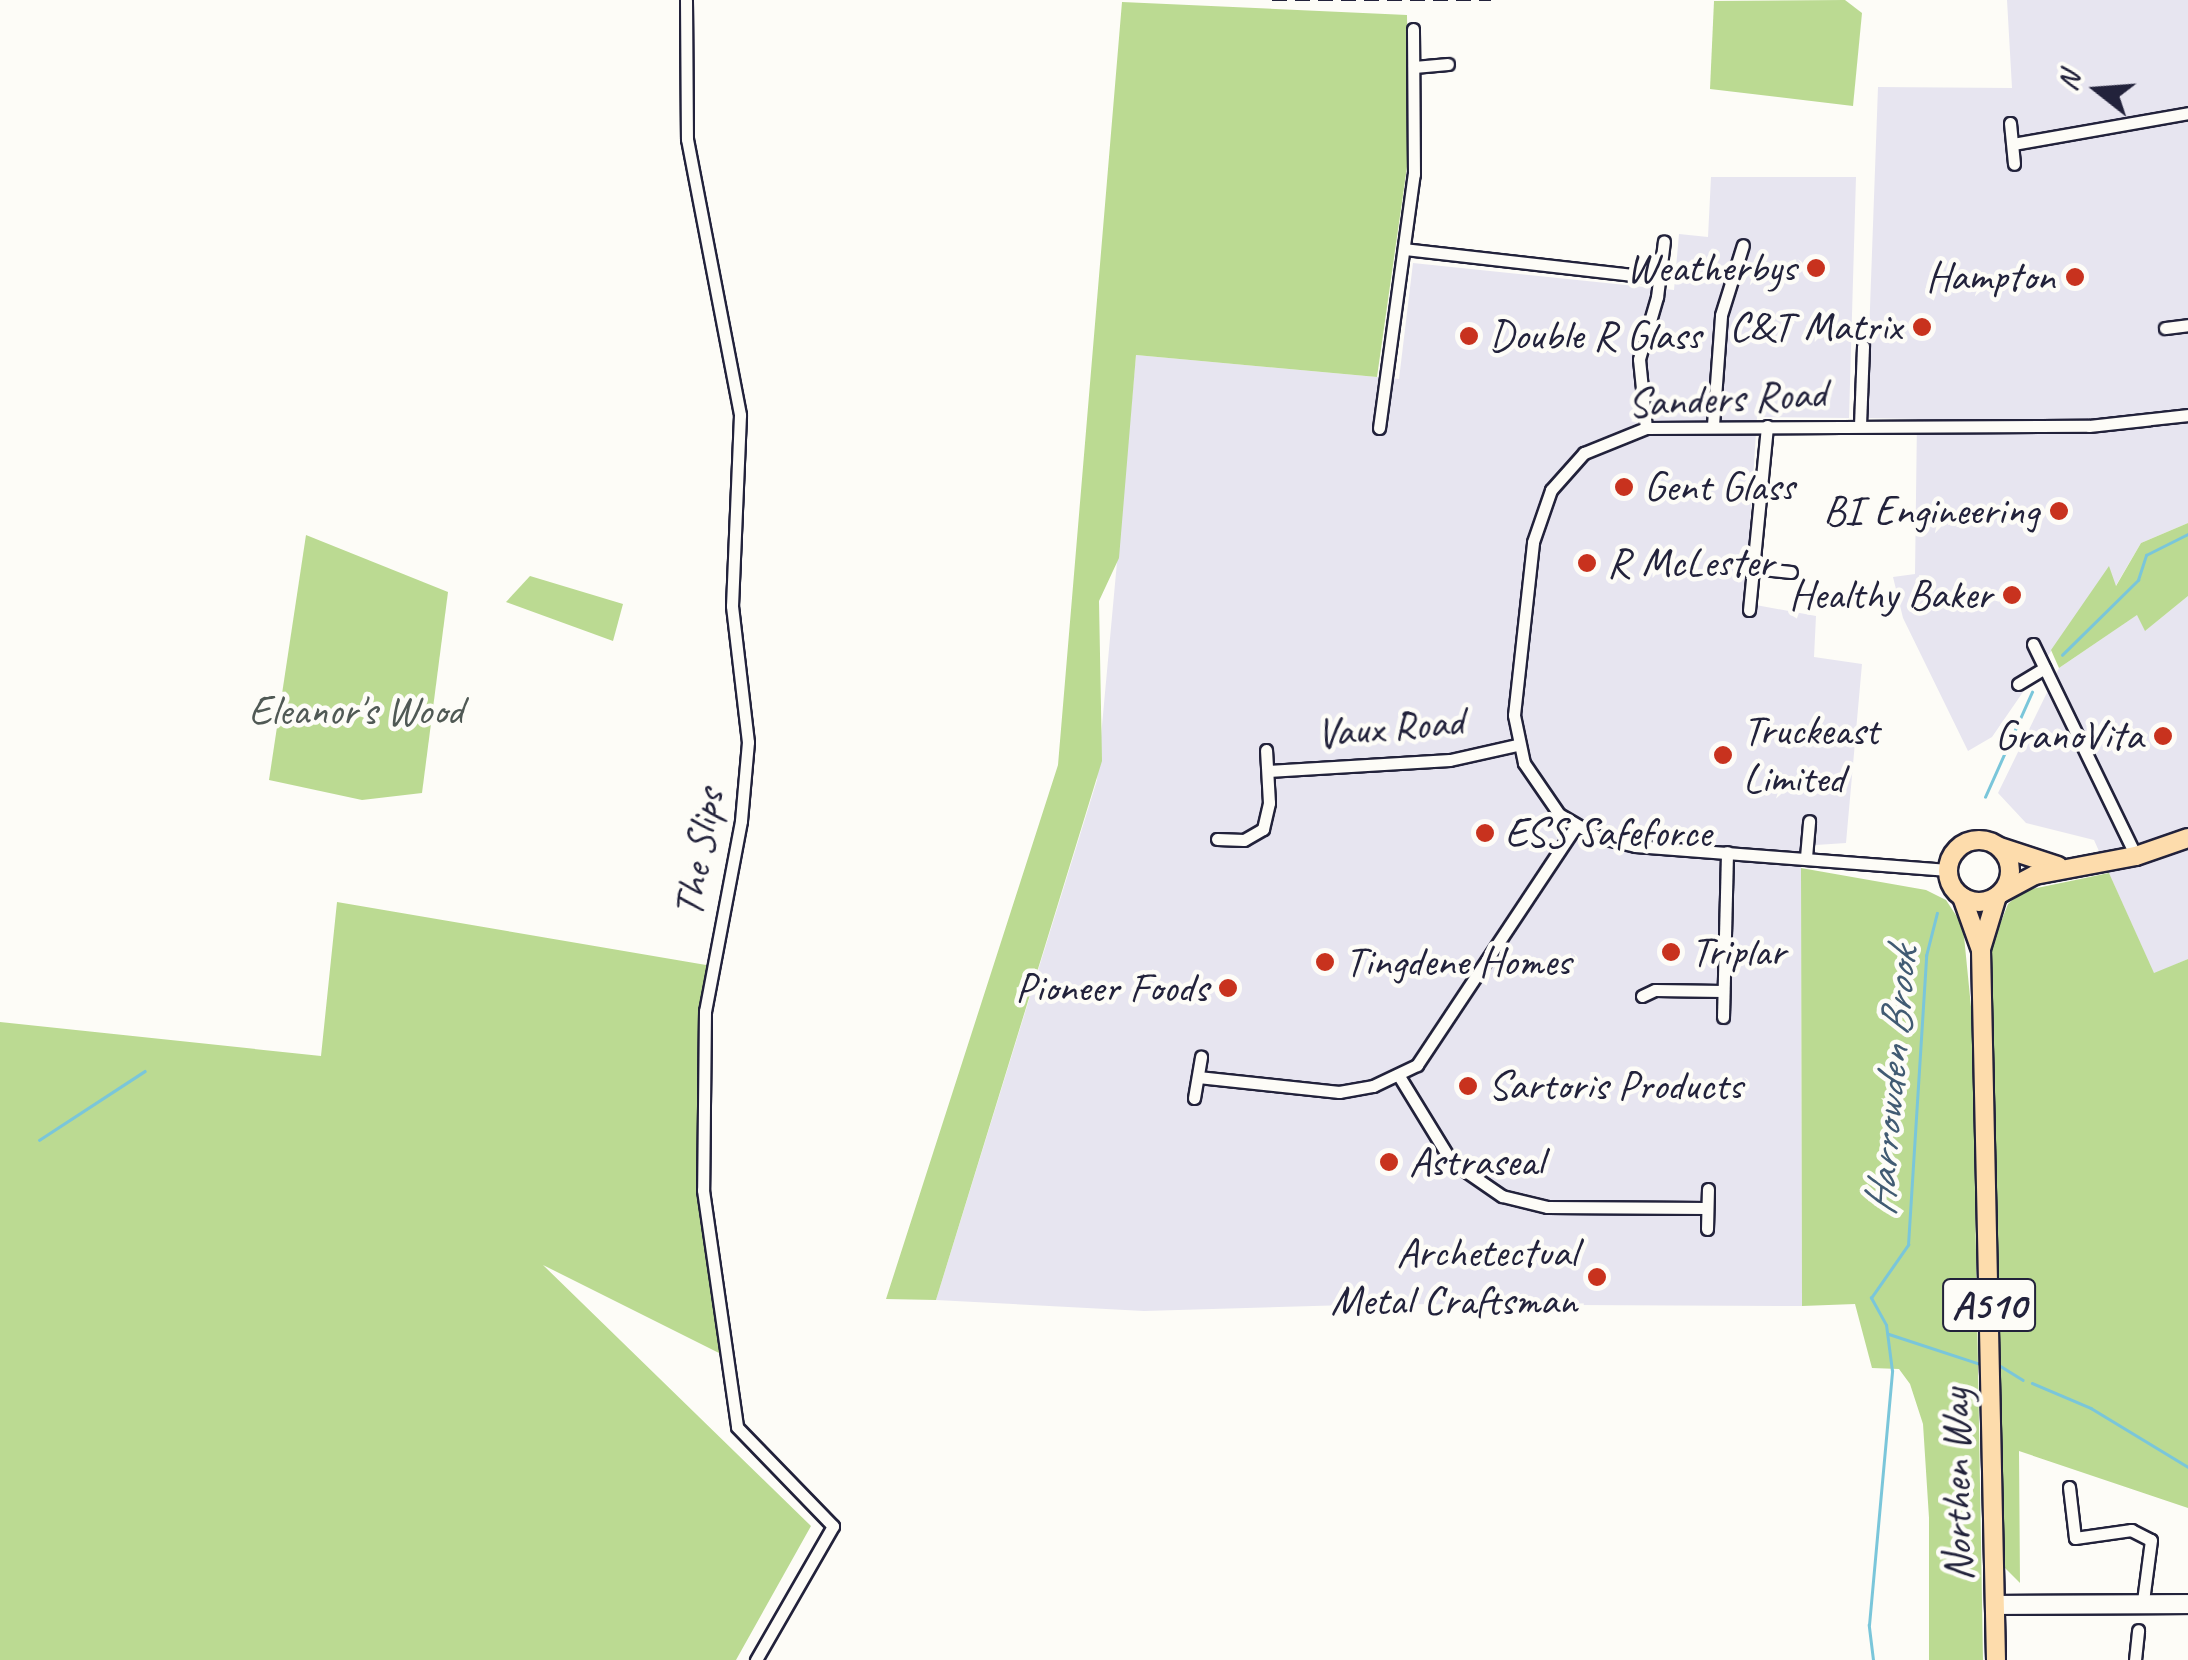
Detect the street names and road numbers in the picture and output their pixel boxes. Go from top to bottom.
street label: Sanders Road [1627,369,1827,429]
street label: Vaux Road [1314,696,1466,760]
street label: The Slips [663,785,735,921]
road number: A510 [1942,1270,2036,1340]
street label: Northen Way [1930,1388,1984,1582]

